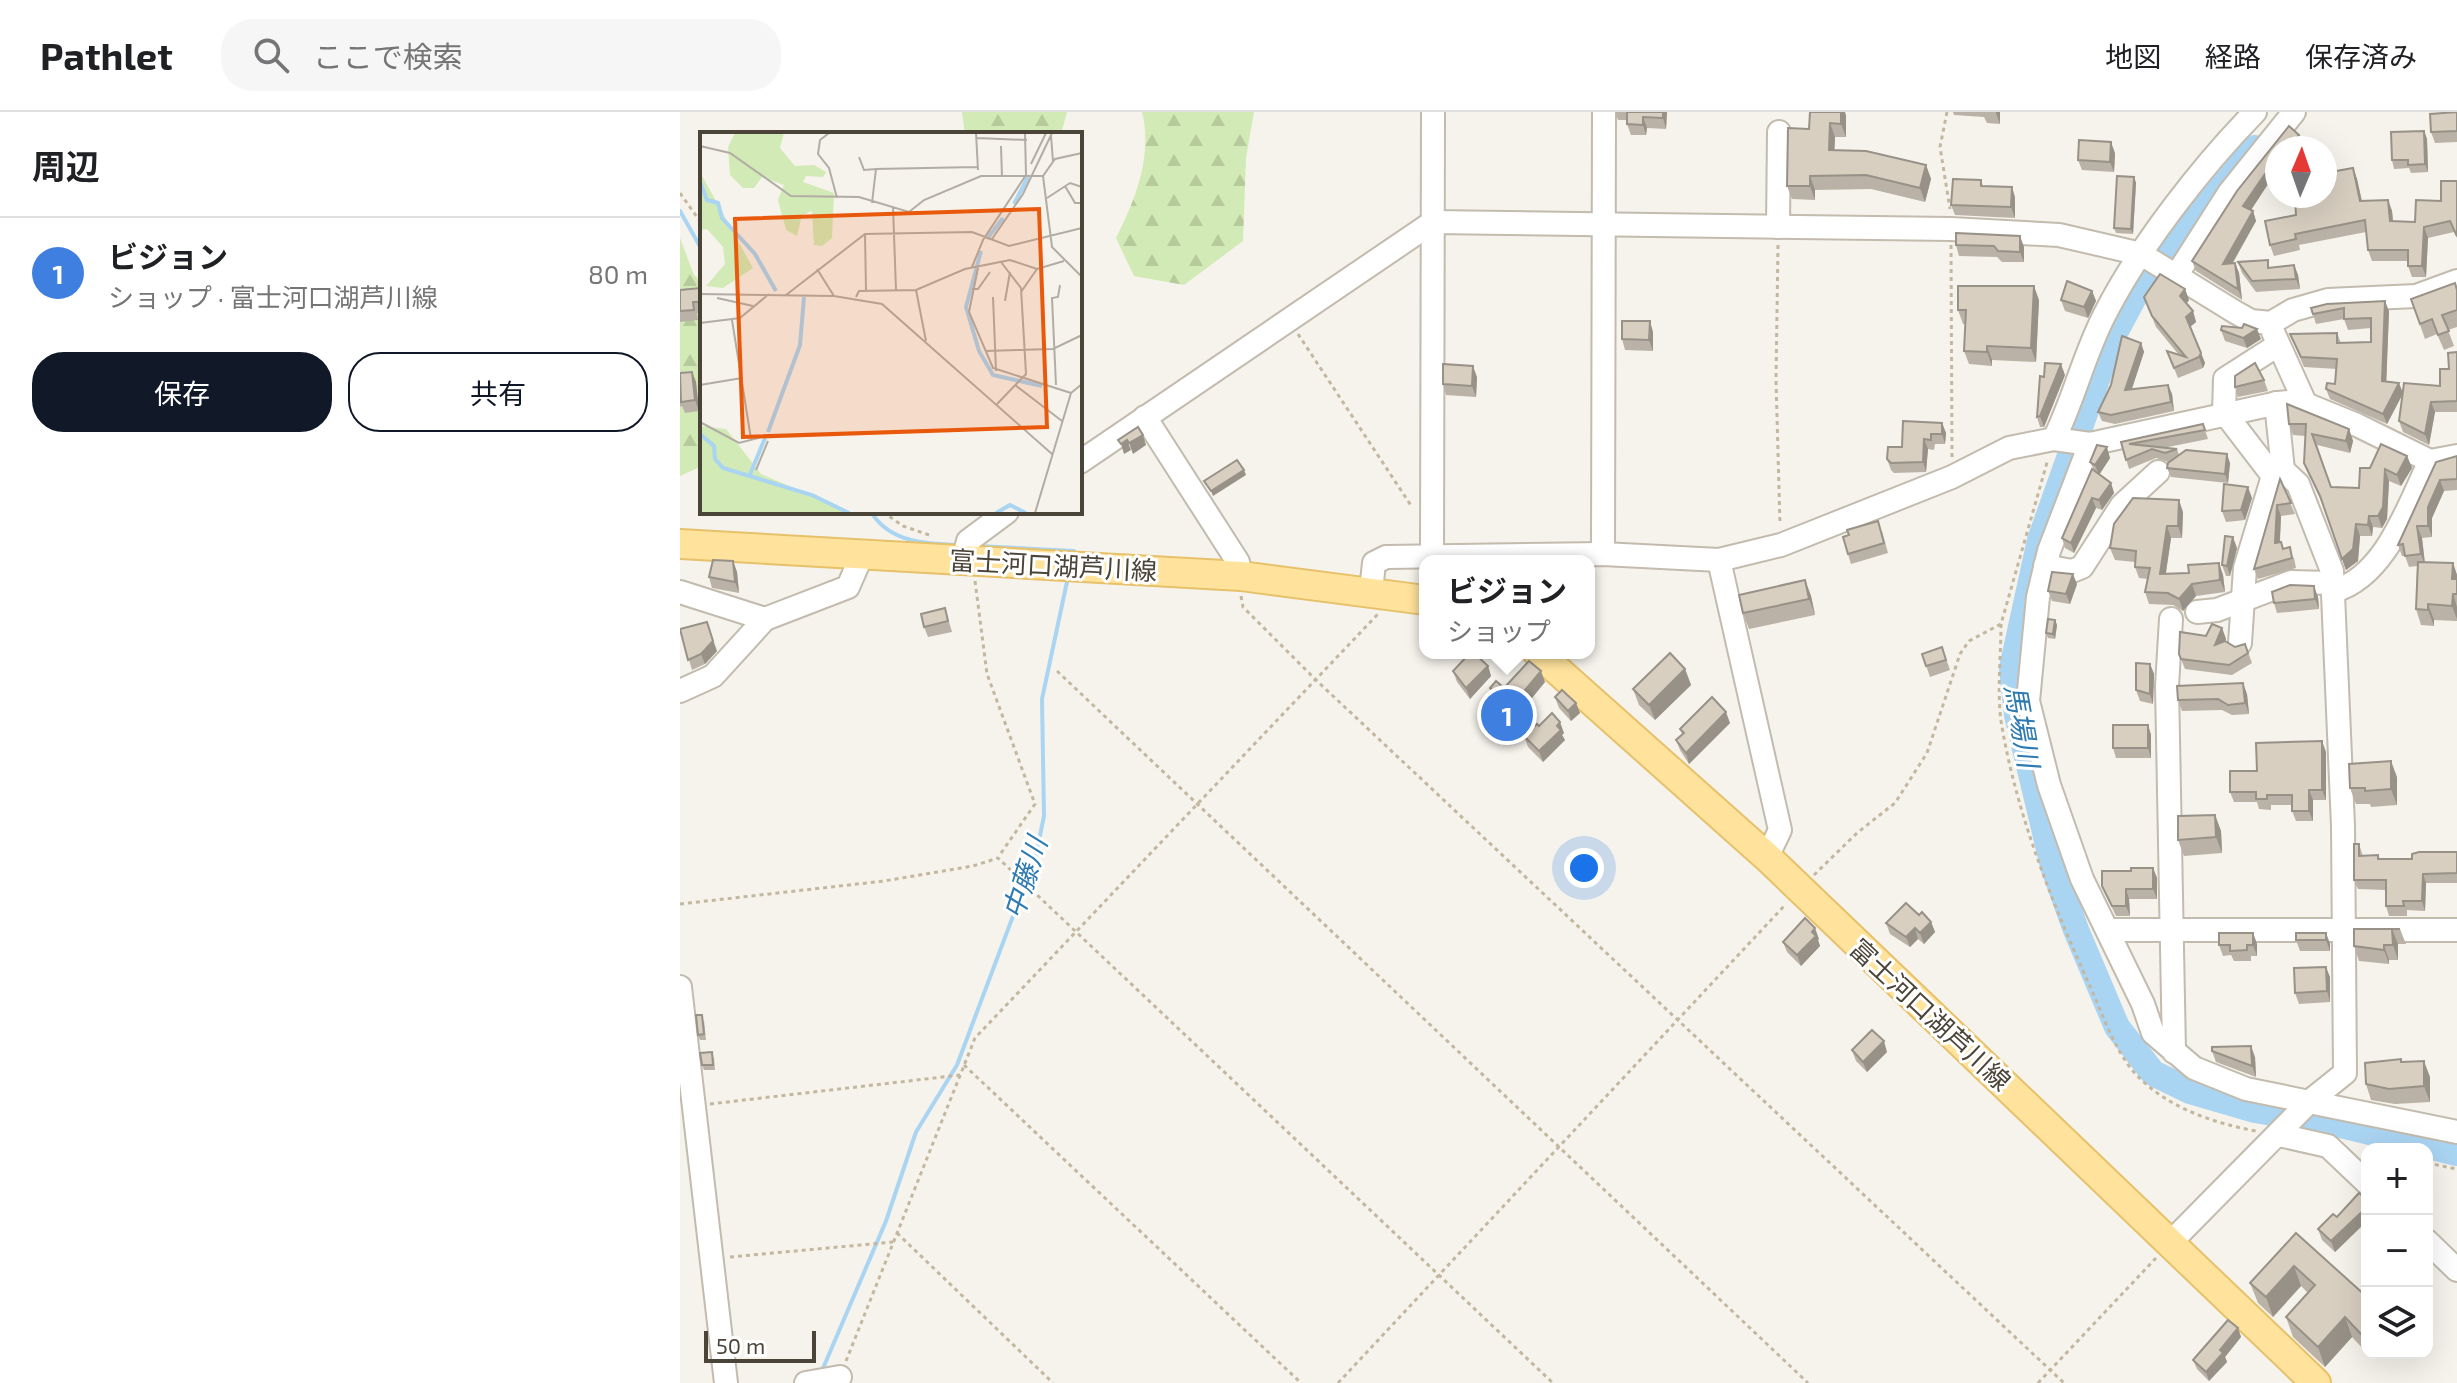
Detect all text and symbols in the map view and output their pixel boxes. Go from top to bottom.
search box [221,19,781,91]
text: Pathlet [40,32,173,78]
icon: search [249,33,293,77]
text: ここで検索 [313,38,463,74]
text: 地図 [2105,39,2161,73]
text: 経路 [2205,39,2261,73]
text: 保存済み [2305,39,2417,73]
inset map [700,132,1082,514]
north arrow [2265,136,2337,208]
text: 周辺 [32,145,100,186]
text: ビジョン [108,238,228,274]
text: 1 [52,258,64,289]
text: 80 m [588,258,648,289]
text: ショップ · 富士河口湖芦川線 [108,281,438,312]
button: 保存 [32,352,332,432]
button: 共有 [348,352,648,432]
street label: 富士河口湖芦川線 [948,544,1158,585]
popup [1419,555,1595,659]
text: ビジョン [1447,572,1567,608]
text: ショップ [1447,615,1551,646]
water label: 馬場川 [1999,682,2048,773]
pin: 1 [1481,685,1533,745]
water label: 中藤川 [995,830,1054,923]
your location [1564,848,1604,888]
street label: 富士河口湖芦川線 [1844,932,2018,1096]
map controls [2361,1143,2433,1359]
button: + [2361,1143,2433,1215]
button: − [2361,1215,2433,1287]
button: layers [2361,1287,2433,1359]
scale bar [704,1327,816,1363]
text: 50 m [716,1332,765,1358]

